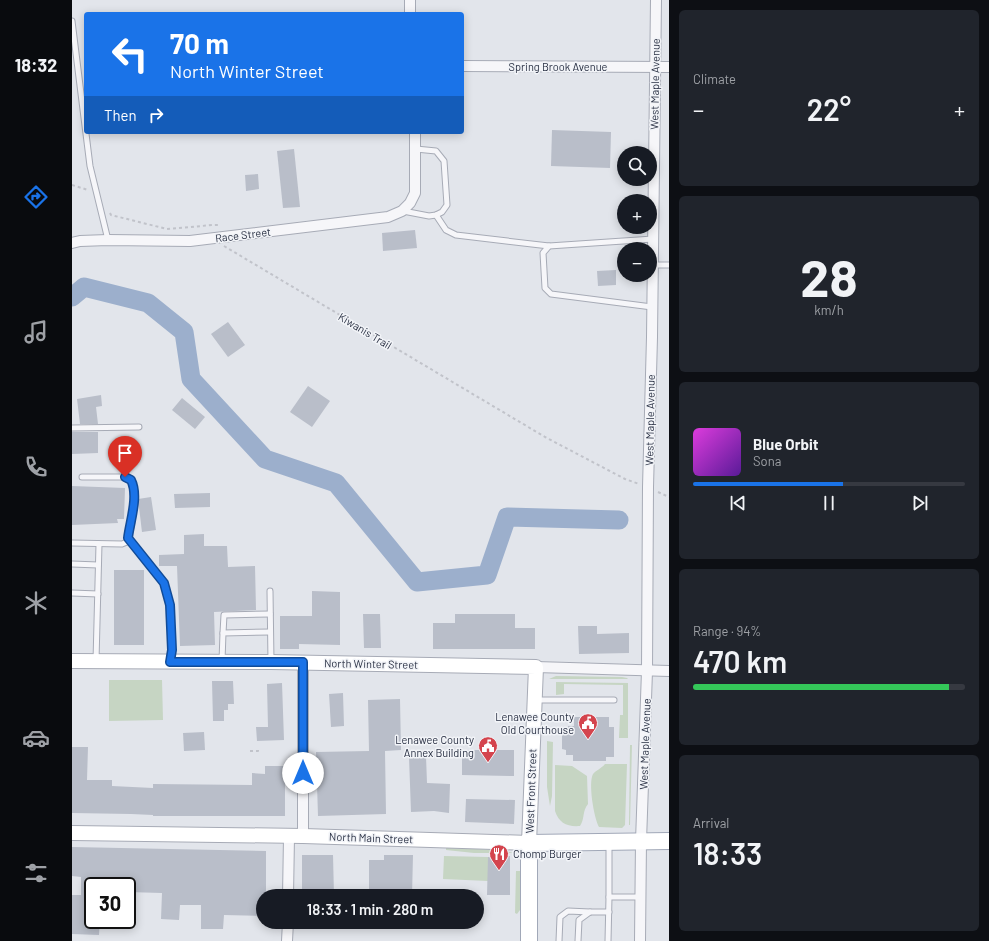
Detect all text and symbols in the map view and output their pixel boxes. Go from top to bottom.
text: 70 m [170,26,229,60]
icon: left [104,28,156,80]
street label: West Maple Avenue [647,38,662,130]
text: 18:32 [15,54,57,76]
text: North Winter Street [170,60,324,82]
street label: Spring Brook Avenue [509,60,608,73]
text: Climate [693,71,736,87]
text: 22° [807,91,851,127]
text: − [693,96,704,122]
text: + [954,96,965,122]
icon: right [145,104,167,126]
text: Then [104,106,137,124]
map controls [617,146,657,282]
button: search [617,146,657,186]
icon: directions [22,183,50,211]
button: + [617,194,657,234]
street label: Race Street [214,225,272,244]
button: − [617,242,657,282]
text: 28 [800,245,858,307]
text: km/h [814,302,844,318]
street label: Kiwanis Trail [336,310,394,352]
icon: music [22,318,50,346]
street label: West Maple Avenue [642,374,657,466]
text: Blue Orbit [753,435,818,453]
pin [108,436,142,477]
icon: arrive [114,442,136,464]
icon: phone [22,453,50,481]
text: Sona [753,453,781,469]
icon: previous [727,492,749,514]
icon: pause [818,492,840,514]
icon: next [909,492,931,514]
icon: climate [22,589,50,617]
text: Range · 94% [693,623,761,639]
text: 470 km [693,643,787,679]
street label: North Winter Street [324,656,418,671]
street label: West Maple Avenue [636,698,653,790]
place label: Lenawee County Old Courthouse [495,710,574,736]
public building icon: Lenawee County Old Courthouse [577,712,599,740]
icon: car [22,724,50,752]
place label: Lenawee County Annex Building [395,733,474,759]
public building icon: Lenawee County Annex Building [477,735,499,763]
street label: West Front Street [523,748,538,833]
position arrow [282,752,324,794]
text: Arrival [693,815,729,831]
street label: North Main Street [329,830,413,845]
text: 18:33 [693,835,762,871]
restaurant icon: Chomp Burger [488,843,510,871]
place label: Chomp Burger [513,847,581,860]
icon: filters [22,859,50,887]
speed limit sign: 30 [84,877,136,929]
text: 18:33 · 1 min · 280 m [307,900,433,918]

